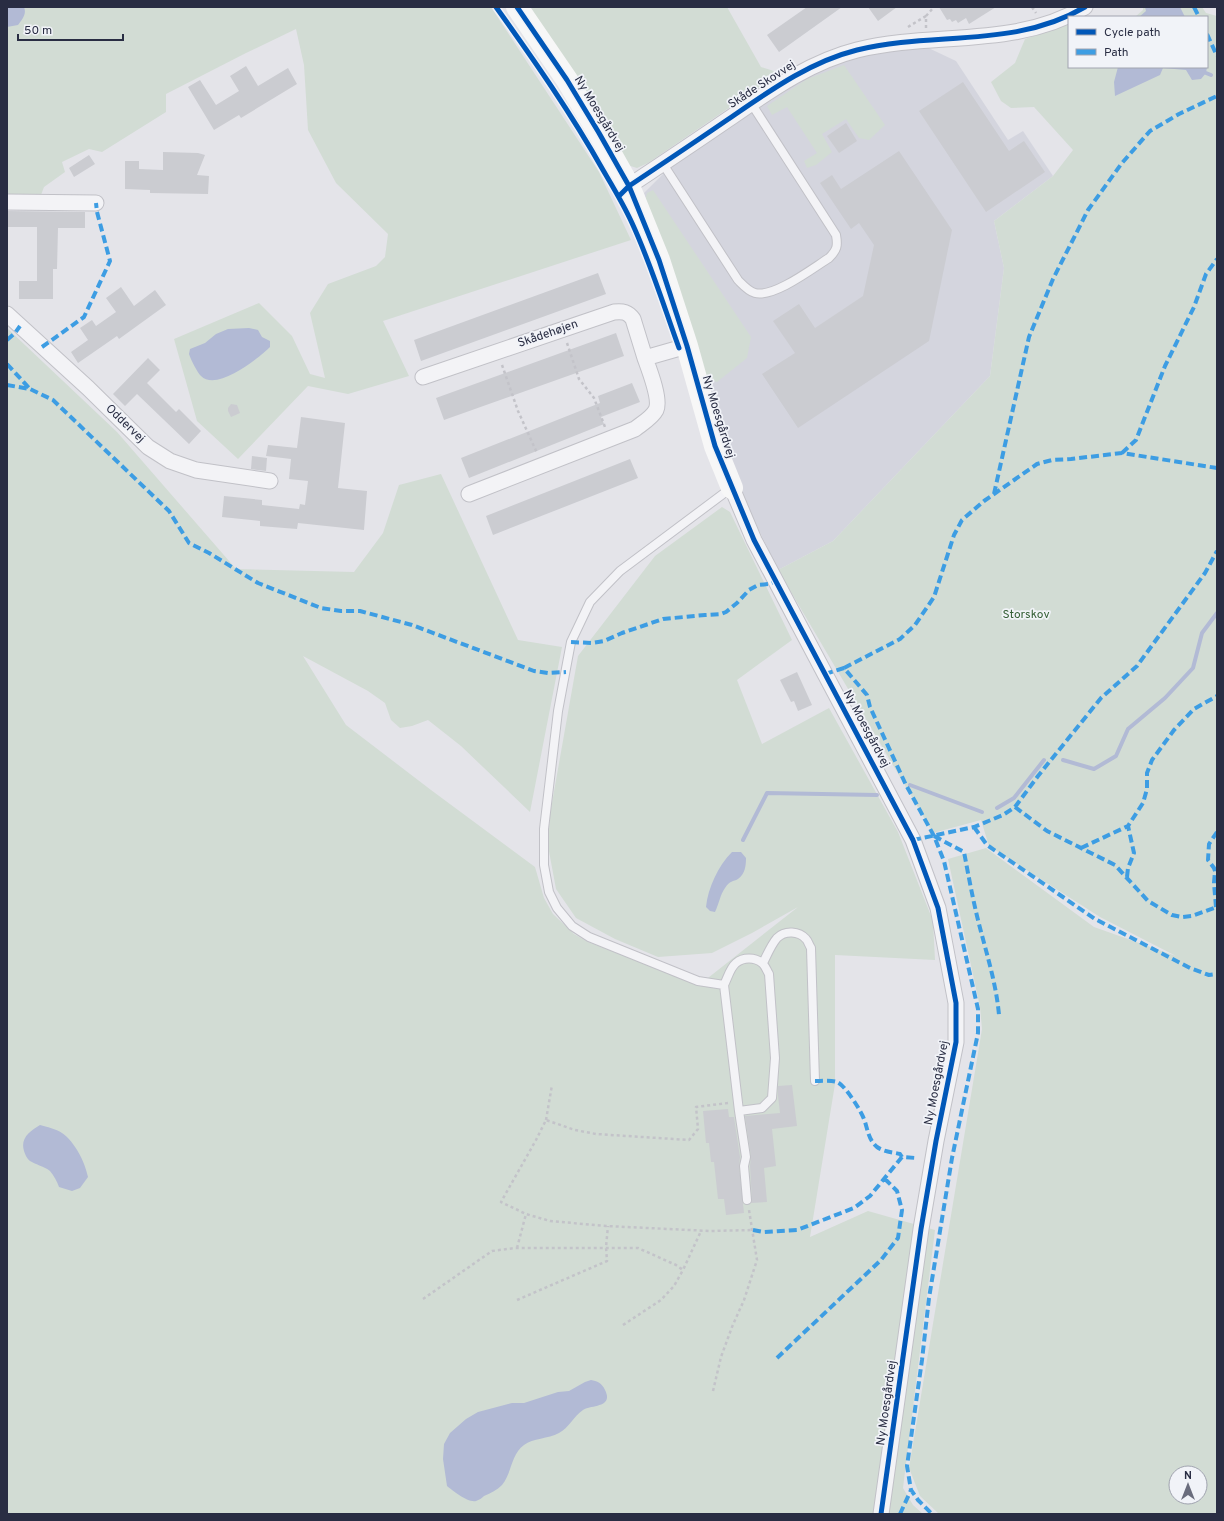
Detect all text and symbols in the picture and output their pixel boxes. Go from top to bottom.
scale bar [18,16,123,42]
legend [1068,16,1208,68]
text: 50 m [24,23,52,39]
text: Cycle path [1104,25,1161,41]
text: Path [1104,45,1129,61]
street label: Skåde Skovvej [725,57,799,113]
street label: Ny Moesgårdvej [570,73,628,155]
street label: Skådehøjen [516,316,580,352]
street label: Ny Moesgårdvej [698,374,738,460]
street label: Oddervej [102,401,148,447]
park label: Storskov [1002,607,1050,623]
street label: Ny Moesgårdvej [839,687,893,771]
street label: Ny Moesgårdvej [921,1039,953,1127]
street label: Ny Moesgårdvej [873,1359,901,1447]
north arrow [1168,1465,1208,1505]
text: N [1184,1469,1192,1483]

